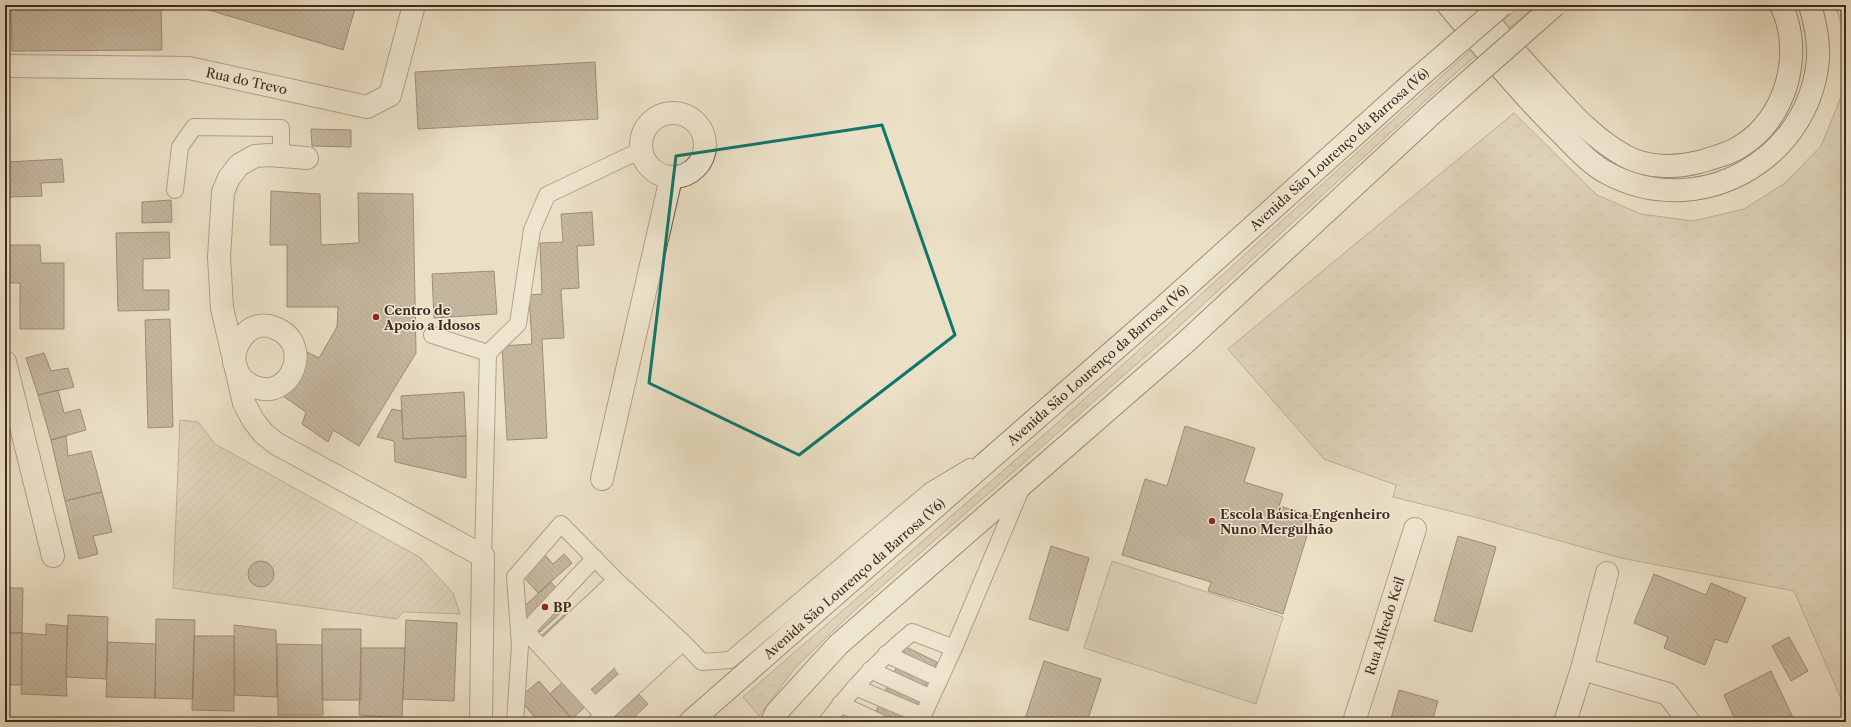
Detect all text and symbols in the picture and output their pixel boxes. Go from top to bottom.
street label: Rua do Trevo [205,64,289,97]
street label: Avenida São Lourenço da Barrosa (V6) [1245,64,1432,234]
street label: Avenida São Lourenço da Barrosa (V6) [1003,281,1191,449]
place label: Centro de Apoio a Idosos [383,302,480,333]
marker: Centro de Apoio a Idosos [371,312,381,322]
street label: Avenida São Lourenço da Barrosa (V6) [759,495,948,663]
place label: Escola Básica Engenheiro Nuno Mergulhão [1220,506,1390,537]
marker: Escola Básica Engenheiro Nuno Mergulhão [1207,516,1217,526]
street label: Rua Alfredo Keil [1361,574,1408,677]
place label: BP [553,599,572,615]
marker: BP [540,602,550,612]

